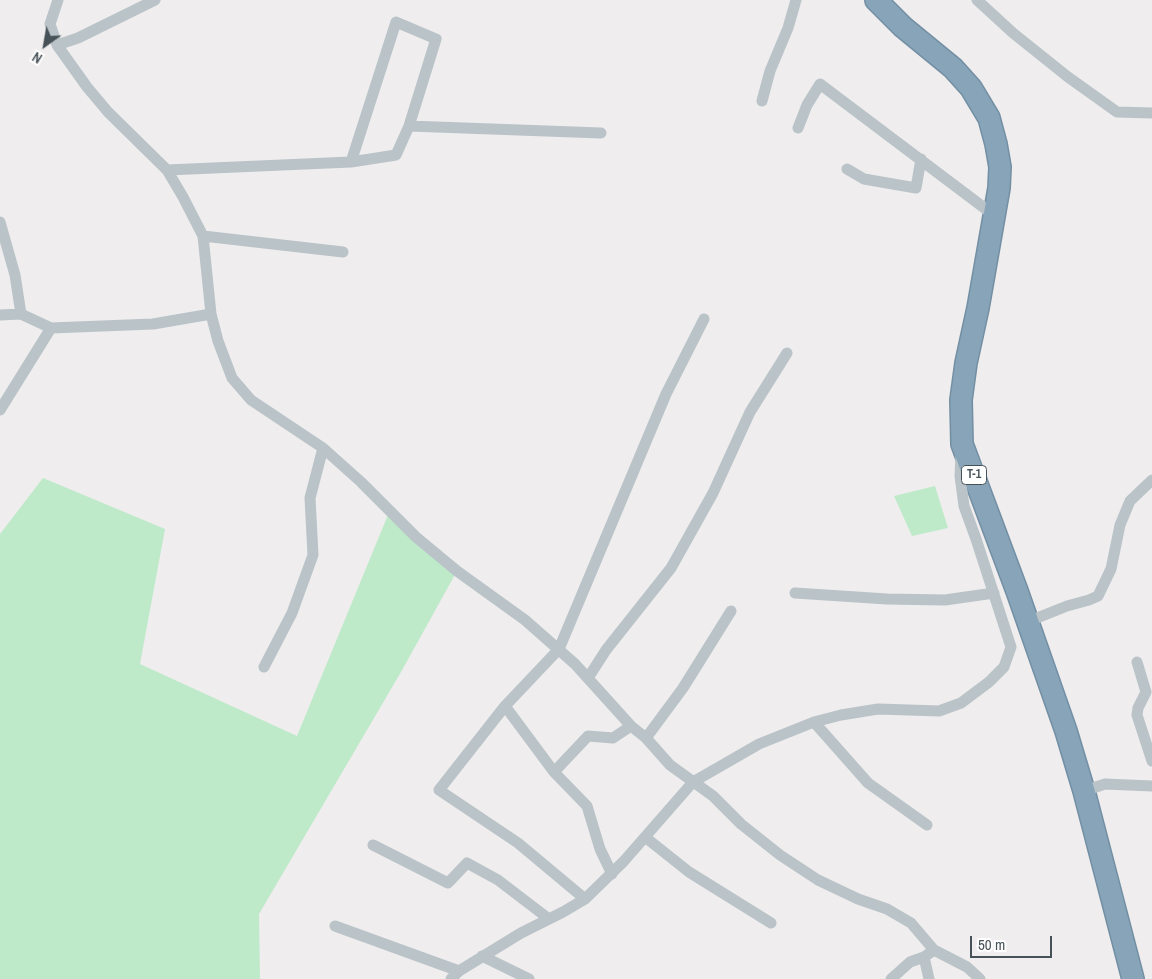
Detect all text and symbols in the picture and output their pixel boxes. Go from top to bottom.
north arrow [20,20,70,70]
text: N [29,48,45,68]
road number: T-1 [962,466,986,484]
scale bar [972,926,1054,958]
text: 50 m [978,934,1005,955]

